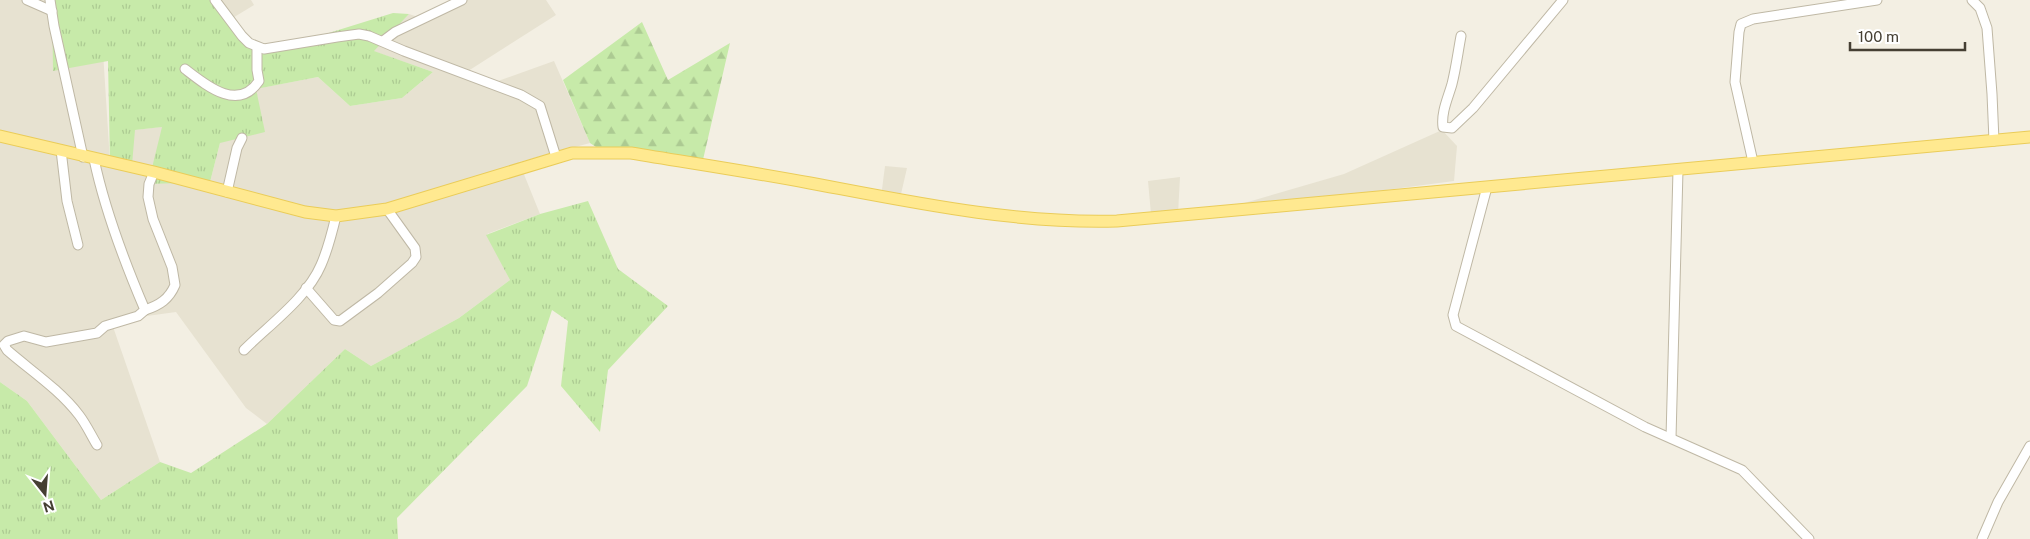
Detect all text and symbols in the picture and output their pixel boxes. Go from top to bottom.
scale bar [1850,20,1965,52]
text: 100 m [1858,28,1899,45]
north arrow [20,469,70,519]
text: N [41,497,56,516]

